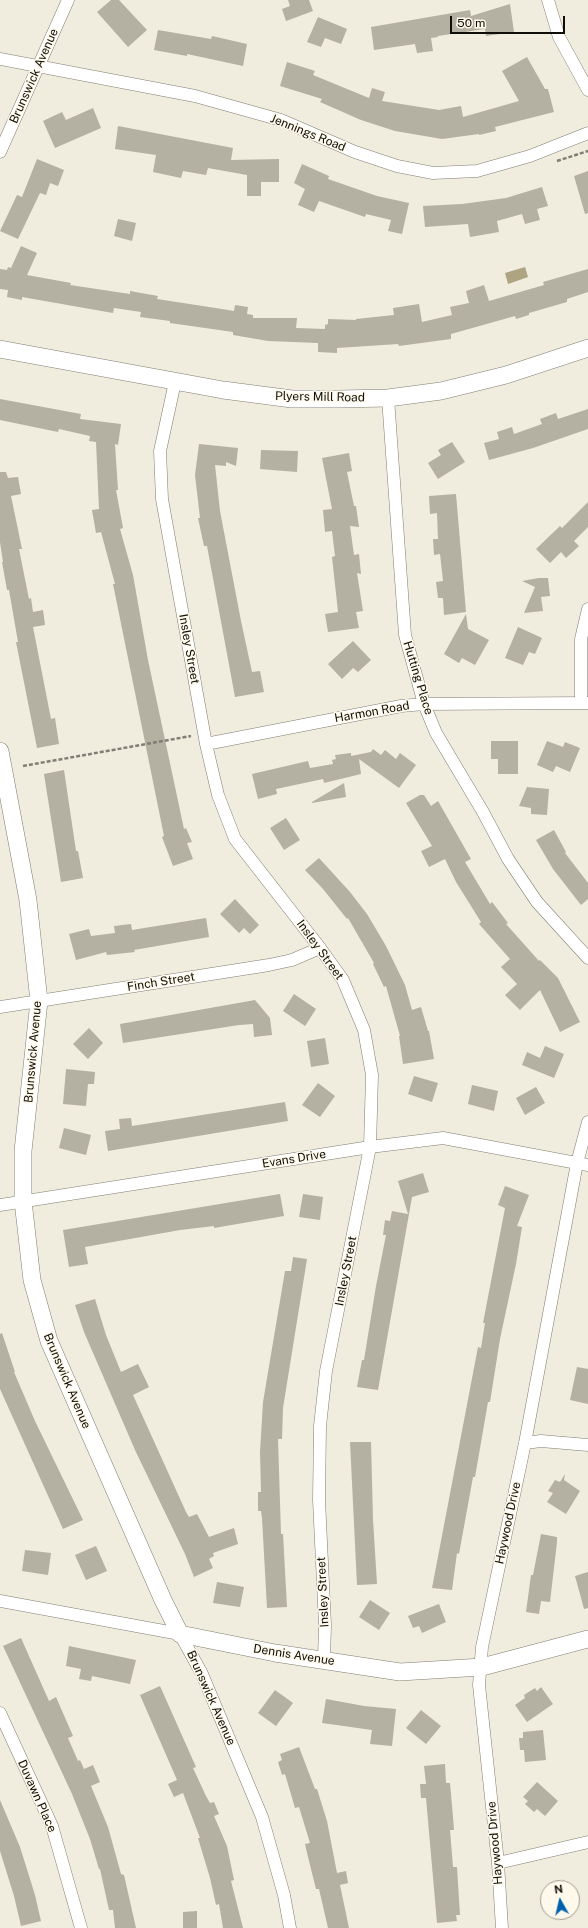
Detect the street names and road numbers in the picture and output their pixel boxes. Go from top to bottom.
street label: Brunswick Avenue [7,26,61,126]
street label: Jennings Road [268,111,348,155]
street label: Plyers Mill Road [275,389,365,405]
street label: Insley Street [176,613,202,685]
street label: Hutting Place [400,639,436,717]
street label: Harmon Road [333,698,411,726]
street label: Insley Street [293,917,347,983]
street label: Finch Street [126,970,196,994]
street label: Brunswick Avenue [21,1000,45,1104]
street label: Evans Drive [261,1147,327,1171]
street label: Insley Street [332,1235,360,1307]
street label: Brunswick Avenue [40,1331,94,1431]
street label: Haywood Drive [492,1481,524,1565]
street label: Insley Street [314,1556,332,1628]
street label: Dennis Avenue [252,1641,336,1669]
street label: Brunswick Avenue [184,1648,238,1748]
street label: Duvawn Place [15,1757,59,1835]
street label: Haywood Drive [484,1801,506,1885]

